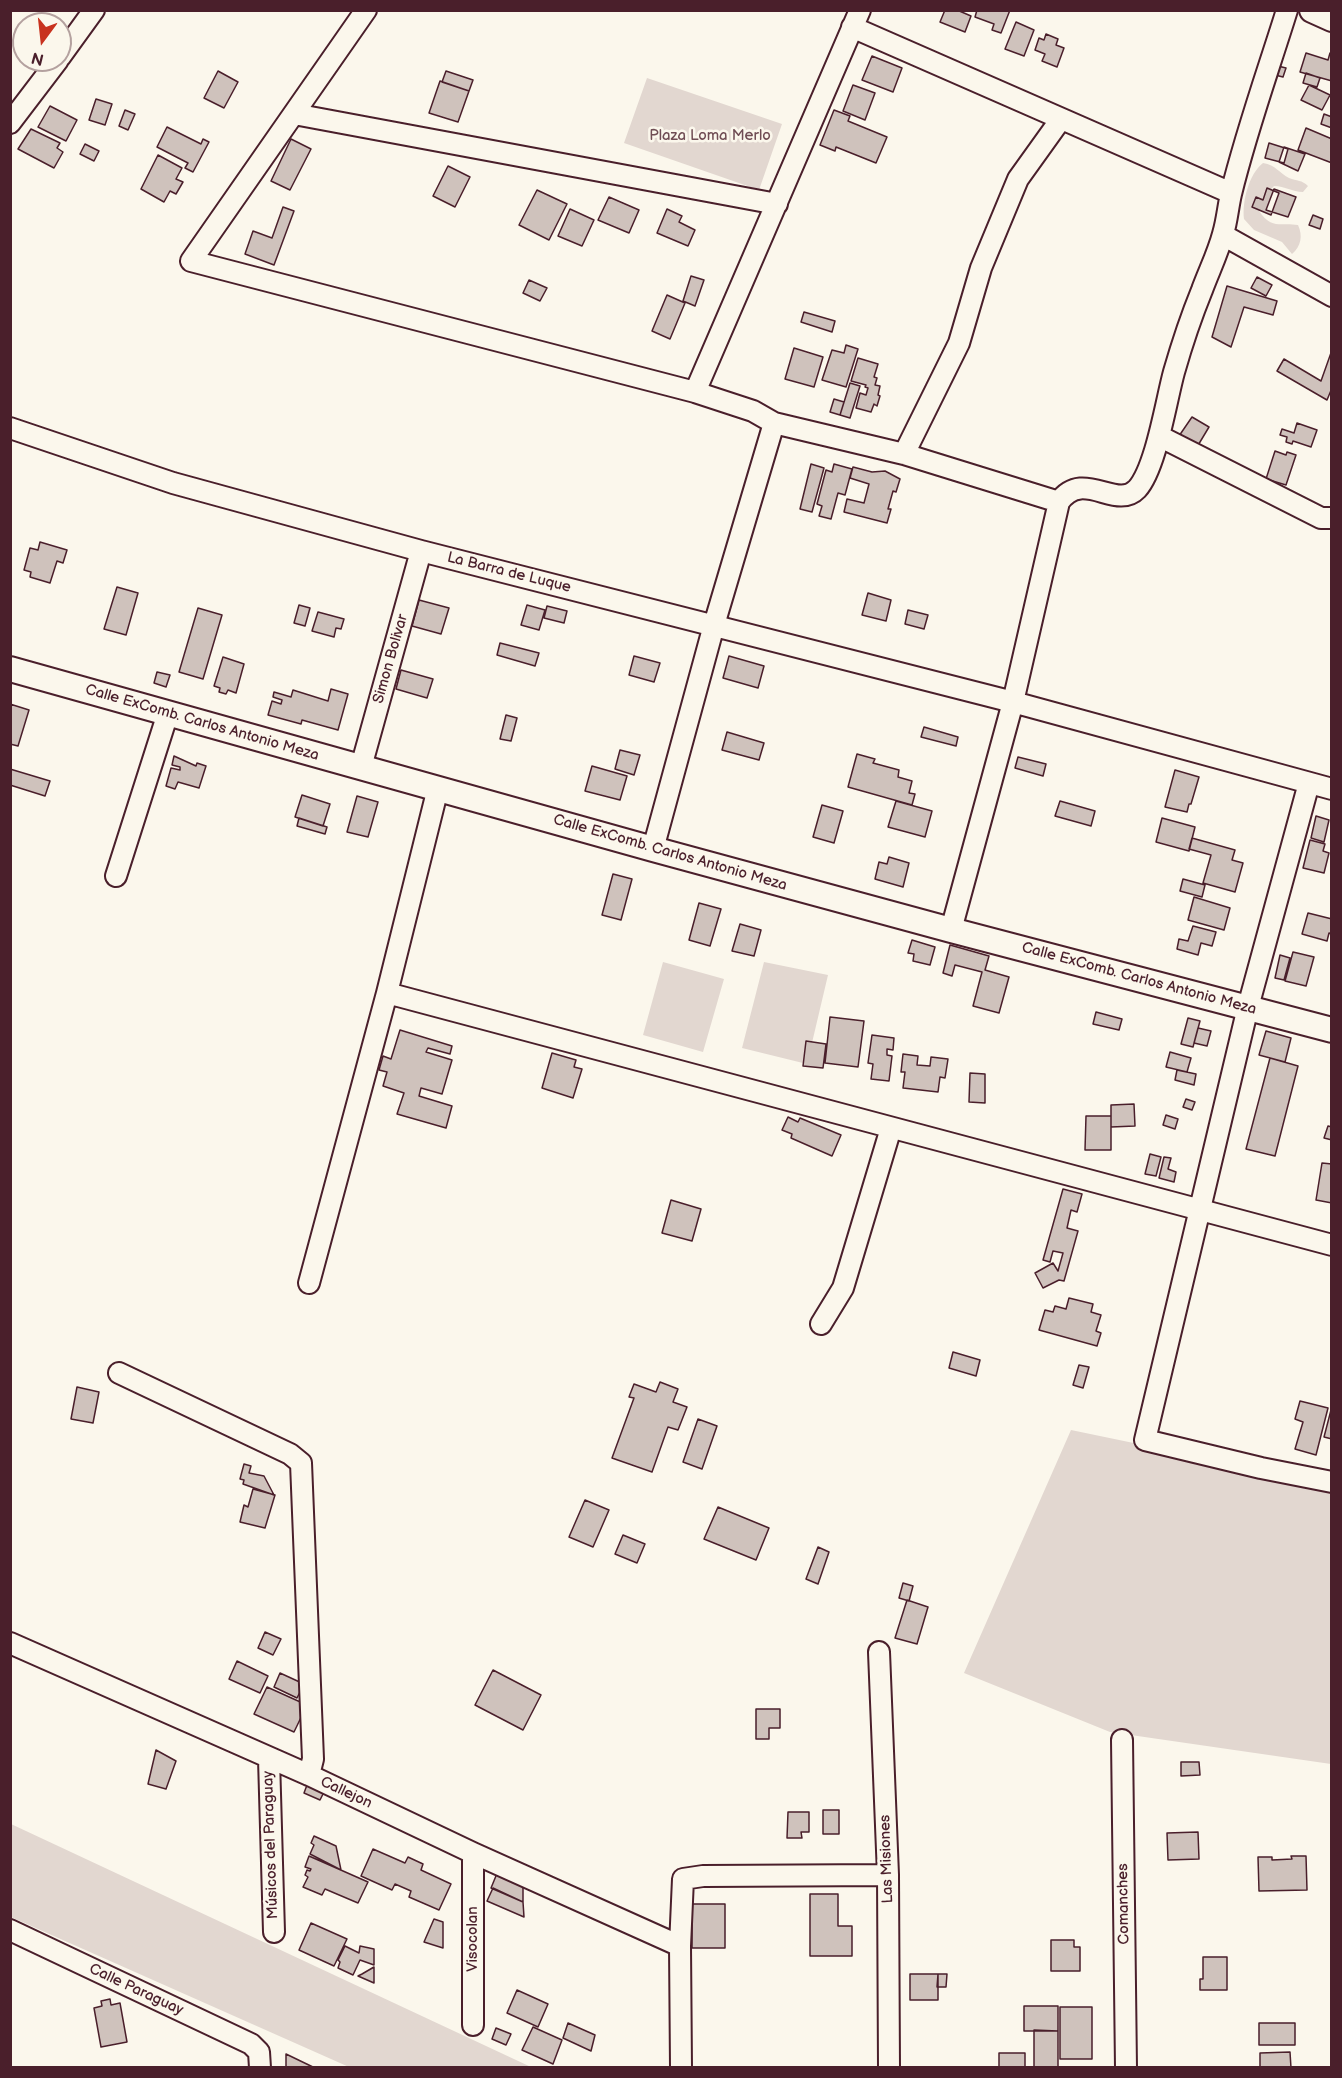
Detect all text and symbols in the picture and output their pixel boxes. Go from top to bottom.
north arrow [12,12,72,72]
text: N [29,47,46,69]
park label: Plaza Loma Merlo [649,127,771,145]
street label: La Barra de Luque [445,549,573,597]
street label: Simon Bolivar [370,612,412,706]
street label: Calle ExComb. Carlos Antonio Meza [83,681,321,765]
street label: Calle ExComb. Carlos Antonio Meza [551,811,789,895]
street label: Calle ExComb. Carlos Antonio Meza [1020,939,1258,1019]
street label: Músicos del Paraguay [259,1771,283,1919]
street label: Callejon [317,1773,375,1813]
street label: Las Misiones [876,1814,898,1904]
street label: Comanches [1114,1863,1134,1945]
street label: Visocolan [464,1906,482,1972]
street label: Calle Paraguay [86,1960,186,2020]

